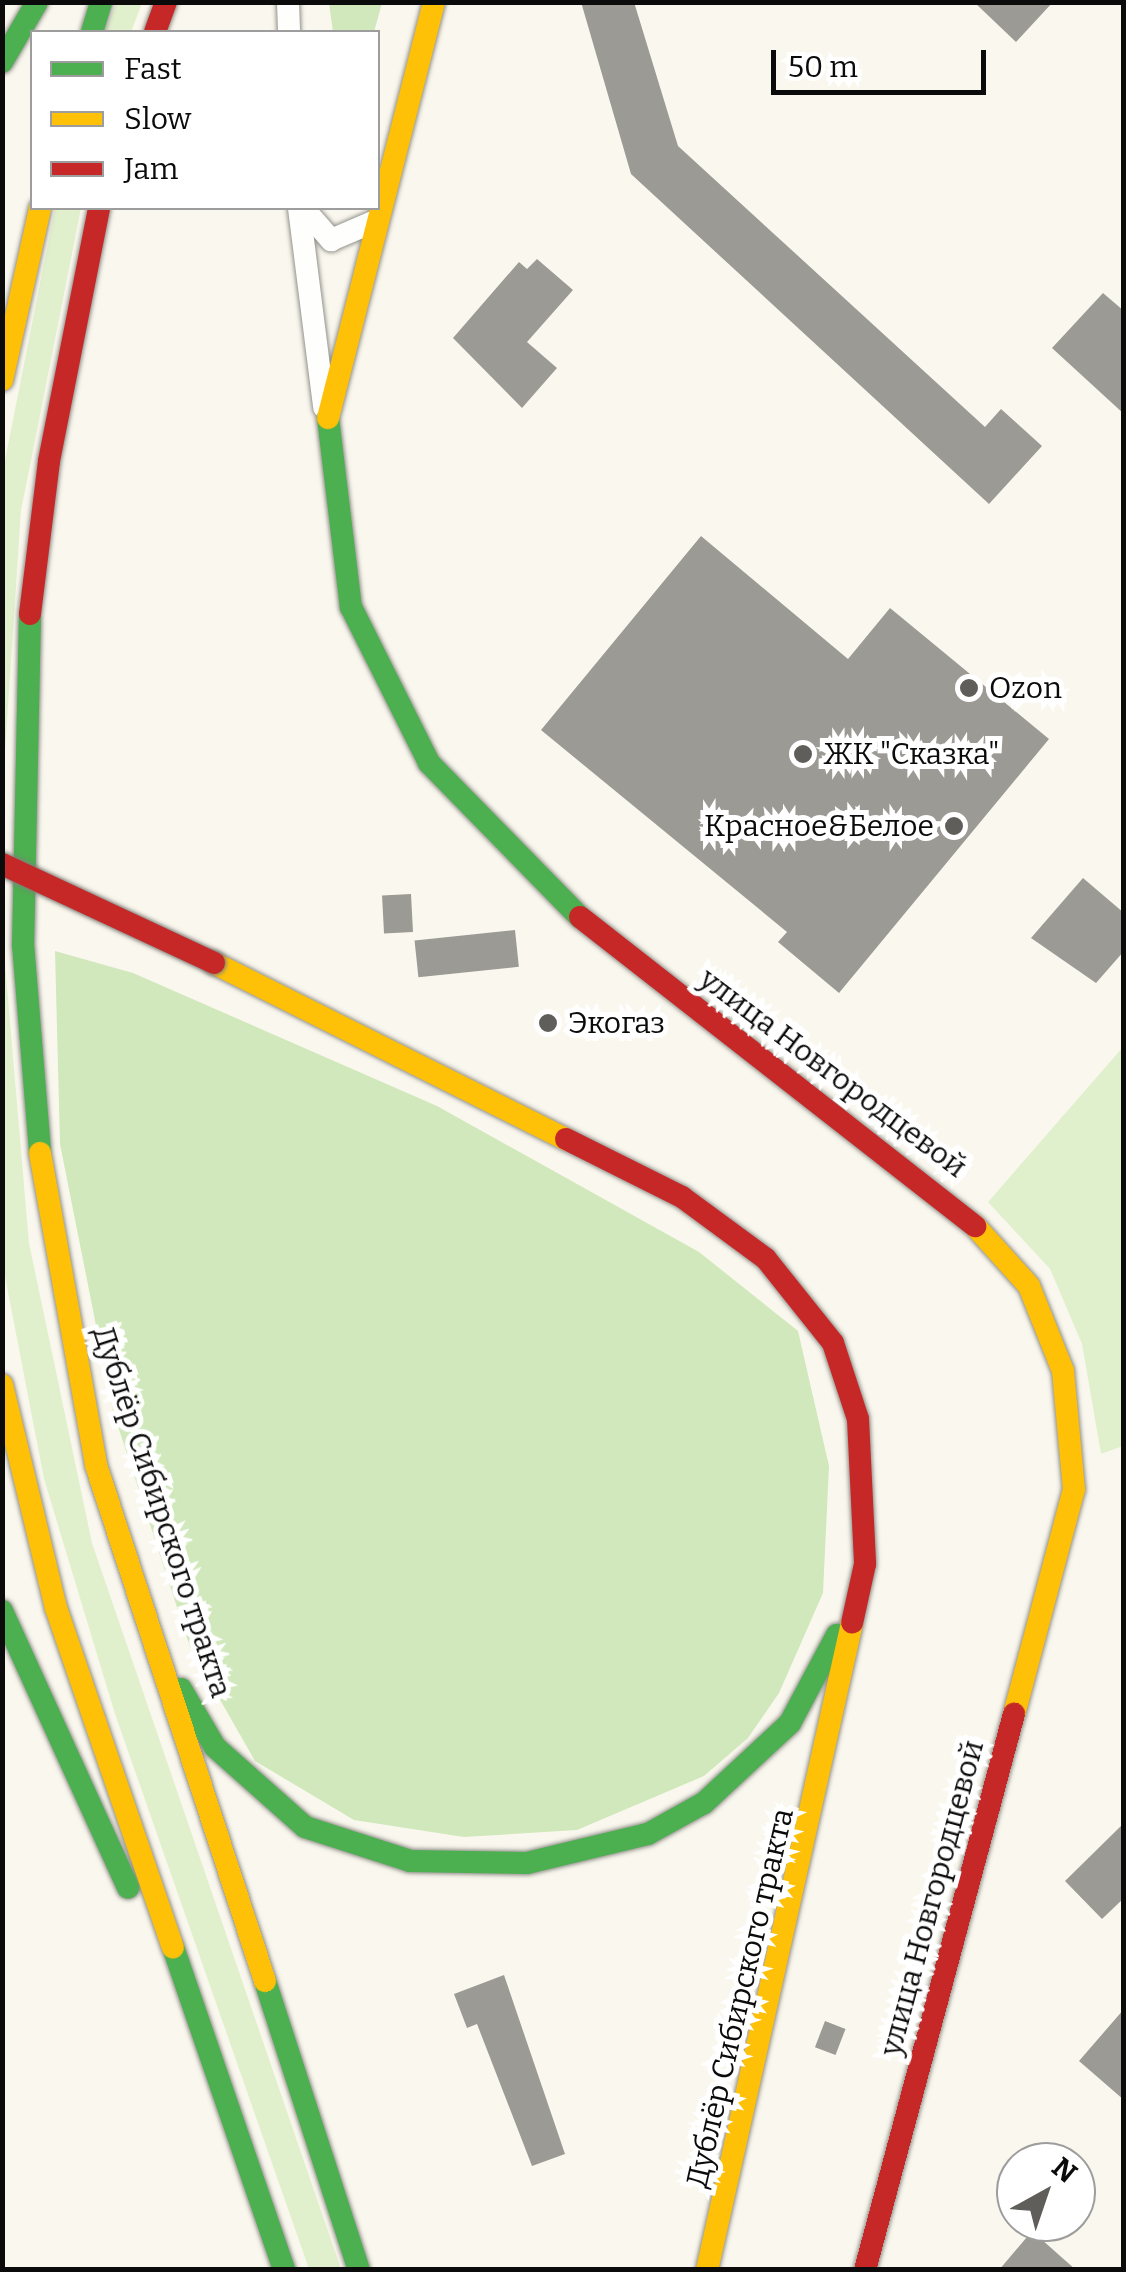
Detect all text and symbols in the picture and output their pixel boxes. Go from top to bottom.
legend [30,30,380,210]
scale bar [776,30,991,92]
text: 50 m [788,49,858,85]
text: Fast [124,51,182,87]
text: Slow [124,101,191,137]
text: Jam [124,151,178,187]
place label: Ozon [989,670,1062,706]
marker: Ozon [958,677,980,699]
place label: ЖК "Сказка" [823,736,999,772]
marker: ЖК "Сказка" [792,743,814,765]
place label: Красное&Белое [704,808,934,844]
marker: Красное&Белое [943,815,965,837]
street label: улица Новгородцевой [692,961,974,1185]
place label: Экогаз [568,1005,665,1041]
marker: Экогаз [537,1012,559,1034]
street label: Дублёр Сибирского тракта [85,1322,239,1702]
street label: улица Новгородцевой [873,1736,991,2060]
street label: Дублёр Сибирского тракта [679,1805,801,2191]
north arrow [996,2142,1096,2242]
text: N [1045,2151,1083,2190]

